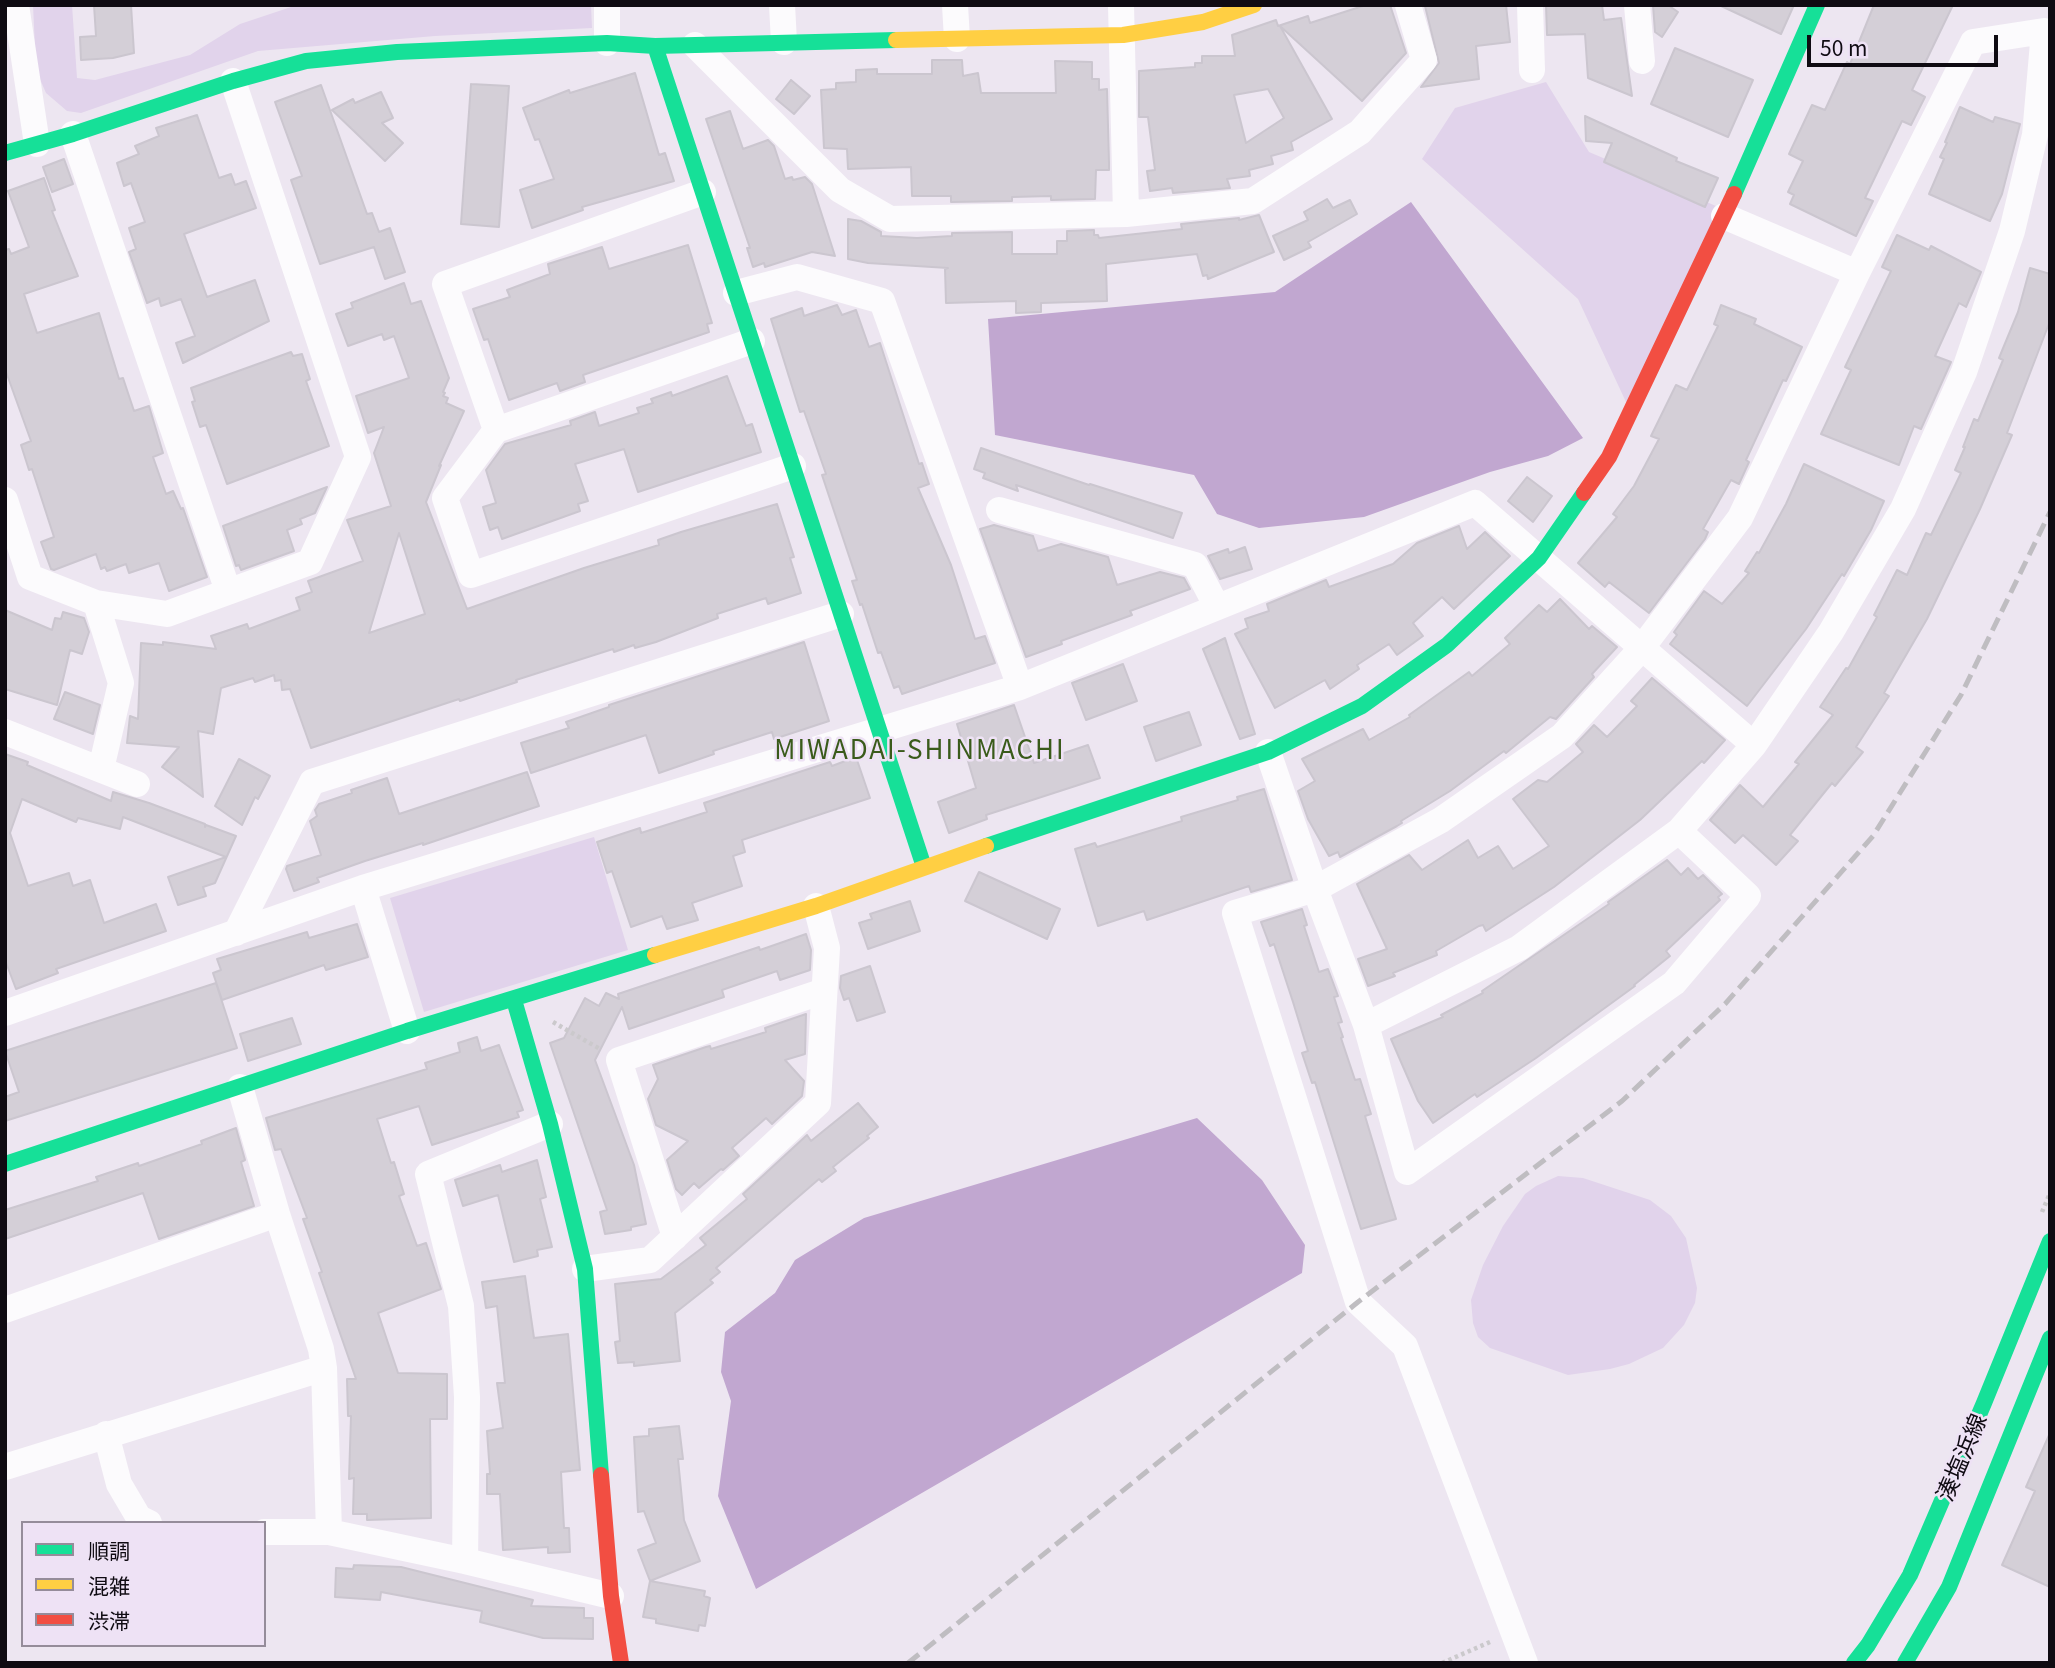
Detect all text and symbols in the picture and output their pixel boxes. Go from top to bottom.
scale bar [1810,21,2001,65]
text: 50 m [1820,32,1867,62]
district label: MIWADAI-SHINMACHI [776,733,1064,765]
street label: 湊塩浜線 [1930,1409,1992,1505]
legend [21,1521,266,1647]
text: 順調 [88,1535,130,1565]
text: 混雑 [88,1570,130,1600]
text: 渋滞 [88,1605,130,1635]

